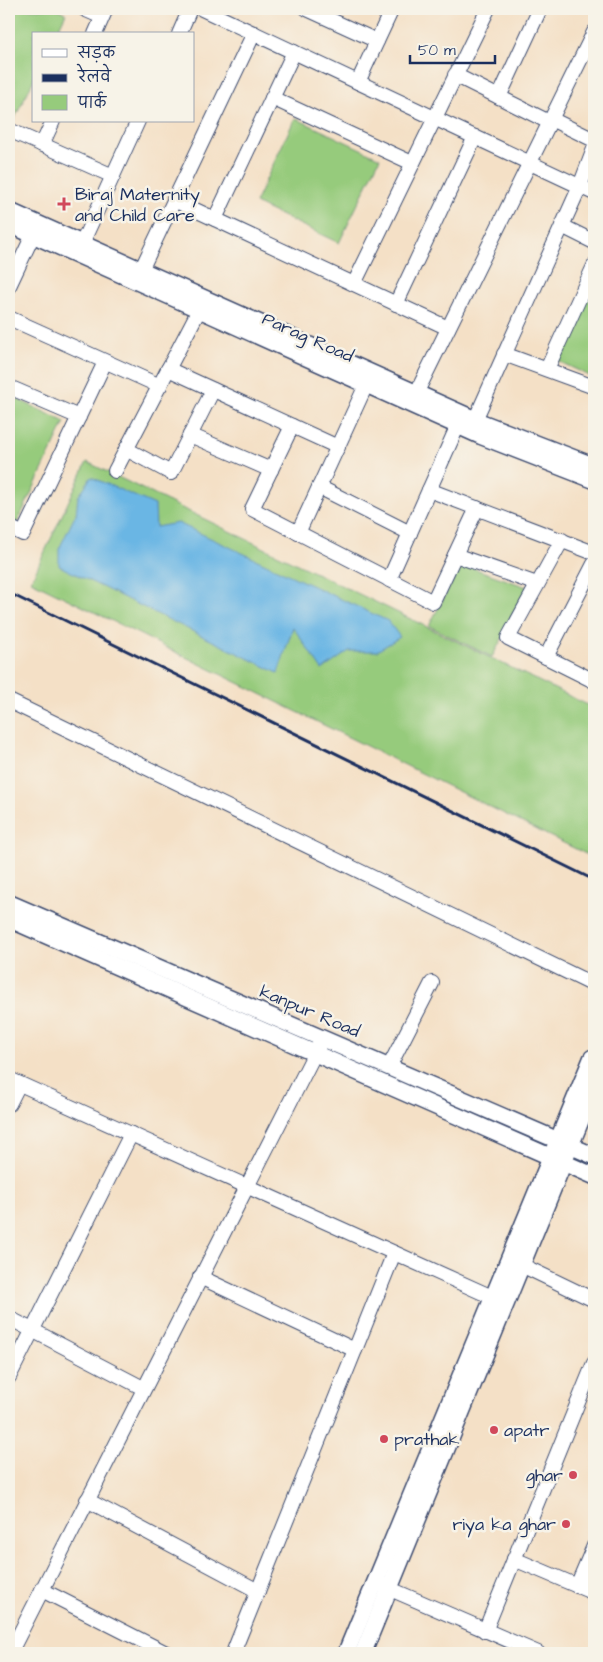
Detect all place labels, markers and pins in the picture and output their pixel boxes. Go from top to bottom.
place label: Biraj Maternity and Child Care [75,182,200,228]
marker: Biraj Maternity and Child Care [57,197,71,211]
place label: apatr [504,1418,550,1443]
marker: apatr [488,1424,500,1436]
place label: prathak [394,1427,460,1452]
marker: prathak [378,1433,390,1445]
place label: ghar [526,1463,563,1489]
marker: ghar [567,1469,579,1481]
place label: riya ka ghar [452,1512,556,1538]
marker: riya ka ghar [560,1518,572,1530]

